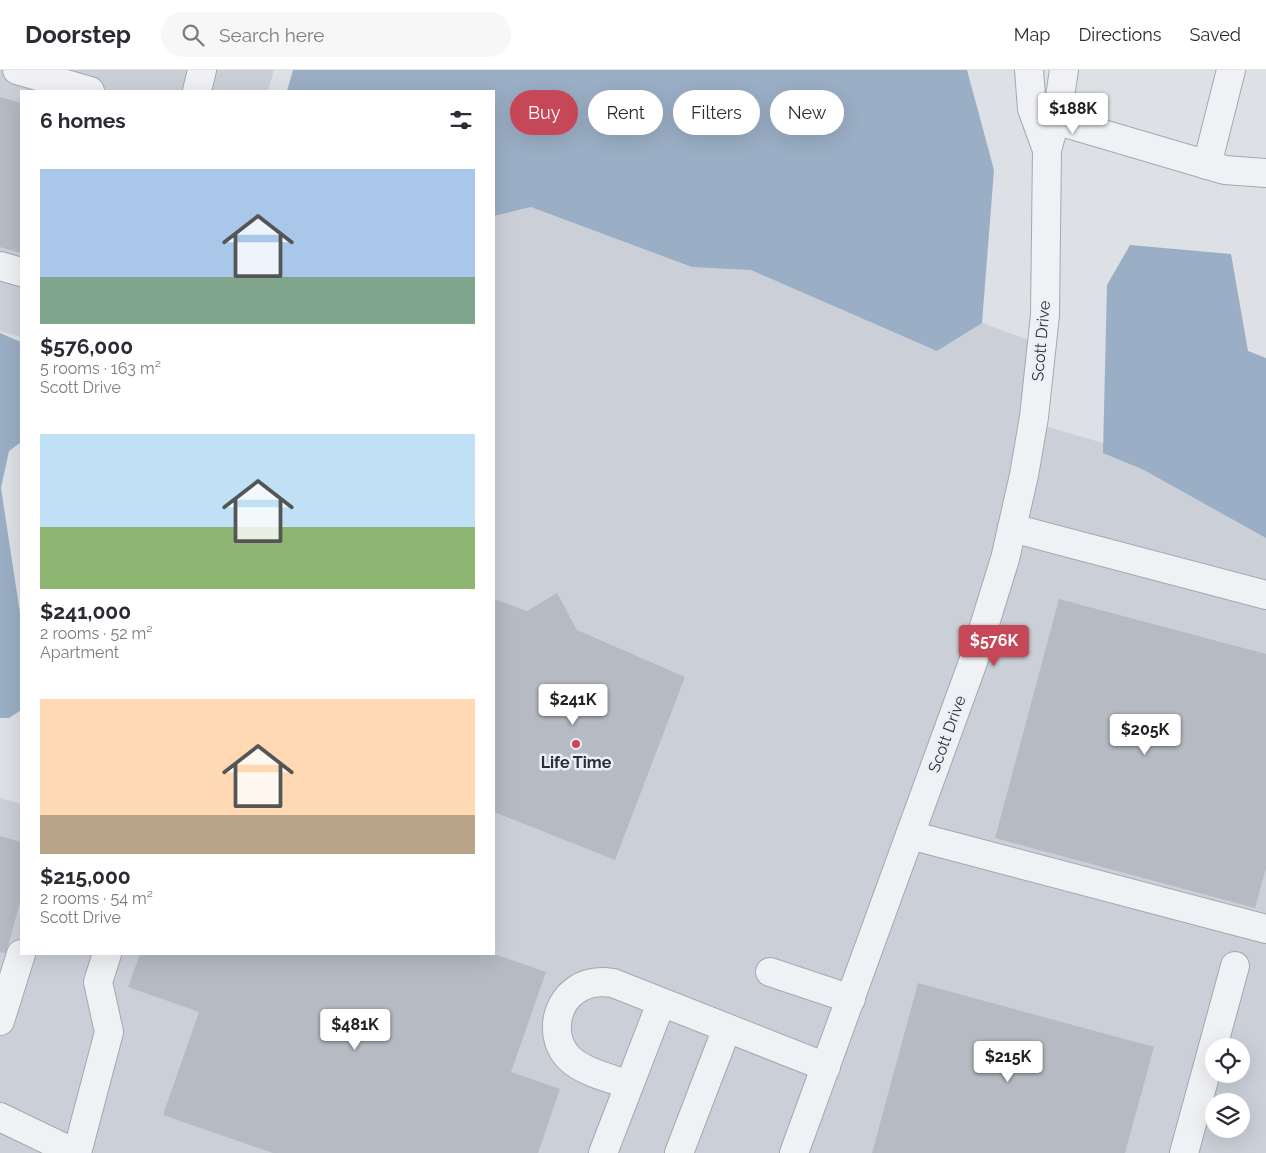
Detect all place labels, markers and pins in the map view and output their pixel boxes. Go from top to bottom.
pin: $188K [1038,92,1108,135]
pin: $576K [959,624,1029,667]
pin: $241K [538,684,608,726]
pin: $205K [1110,714,1180,756]
marker: Life Time [570,738,582,750]
place label: Life Time [541,753,612,772]
pin: $481K [320,1008,390,1051]
pin: $215K [973,1040,1043,1083]

